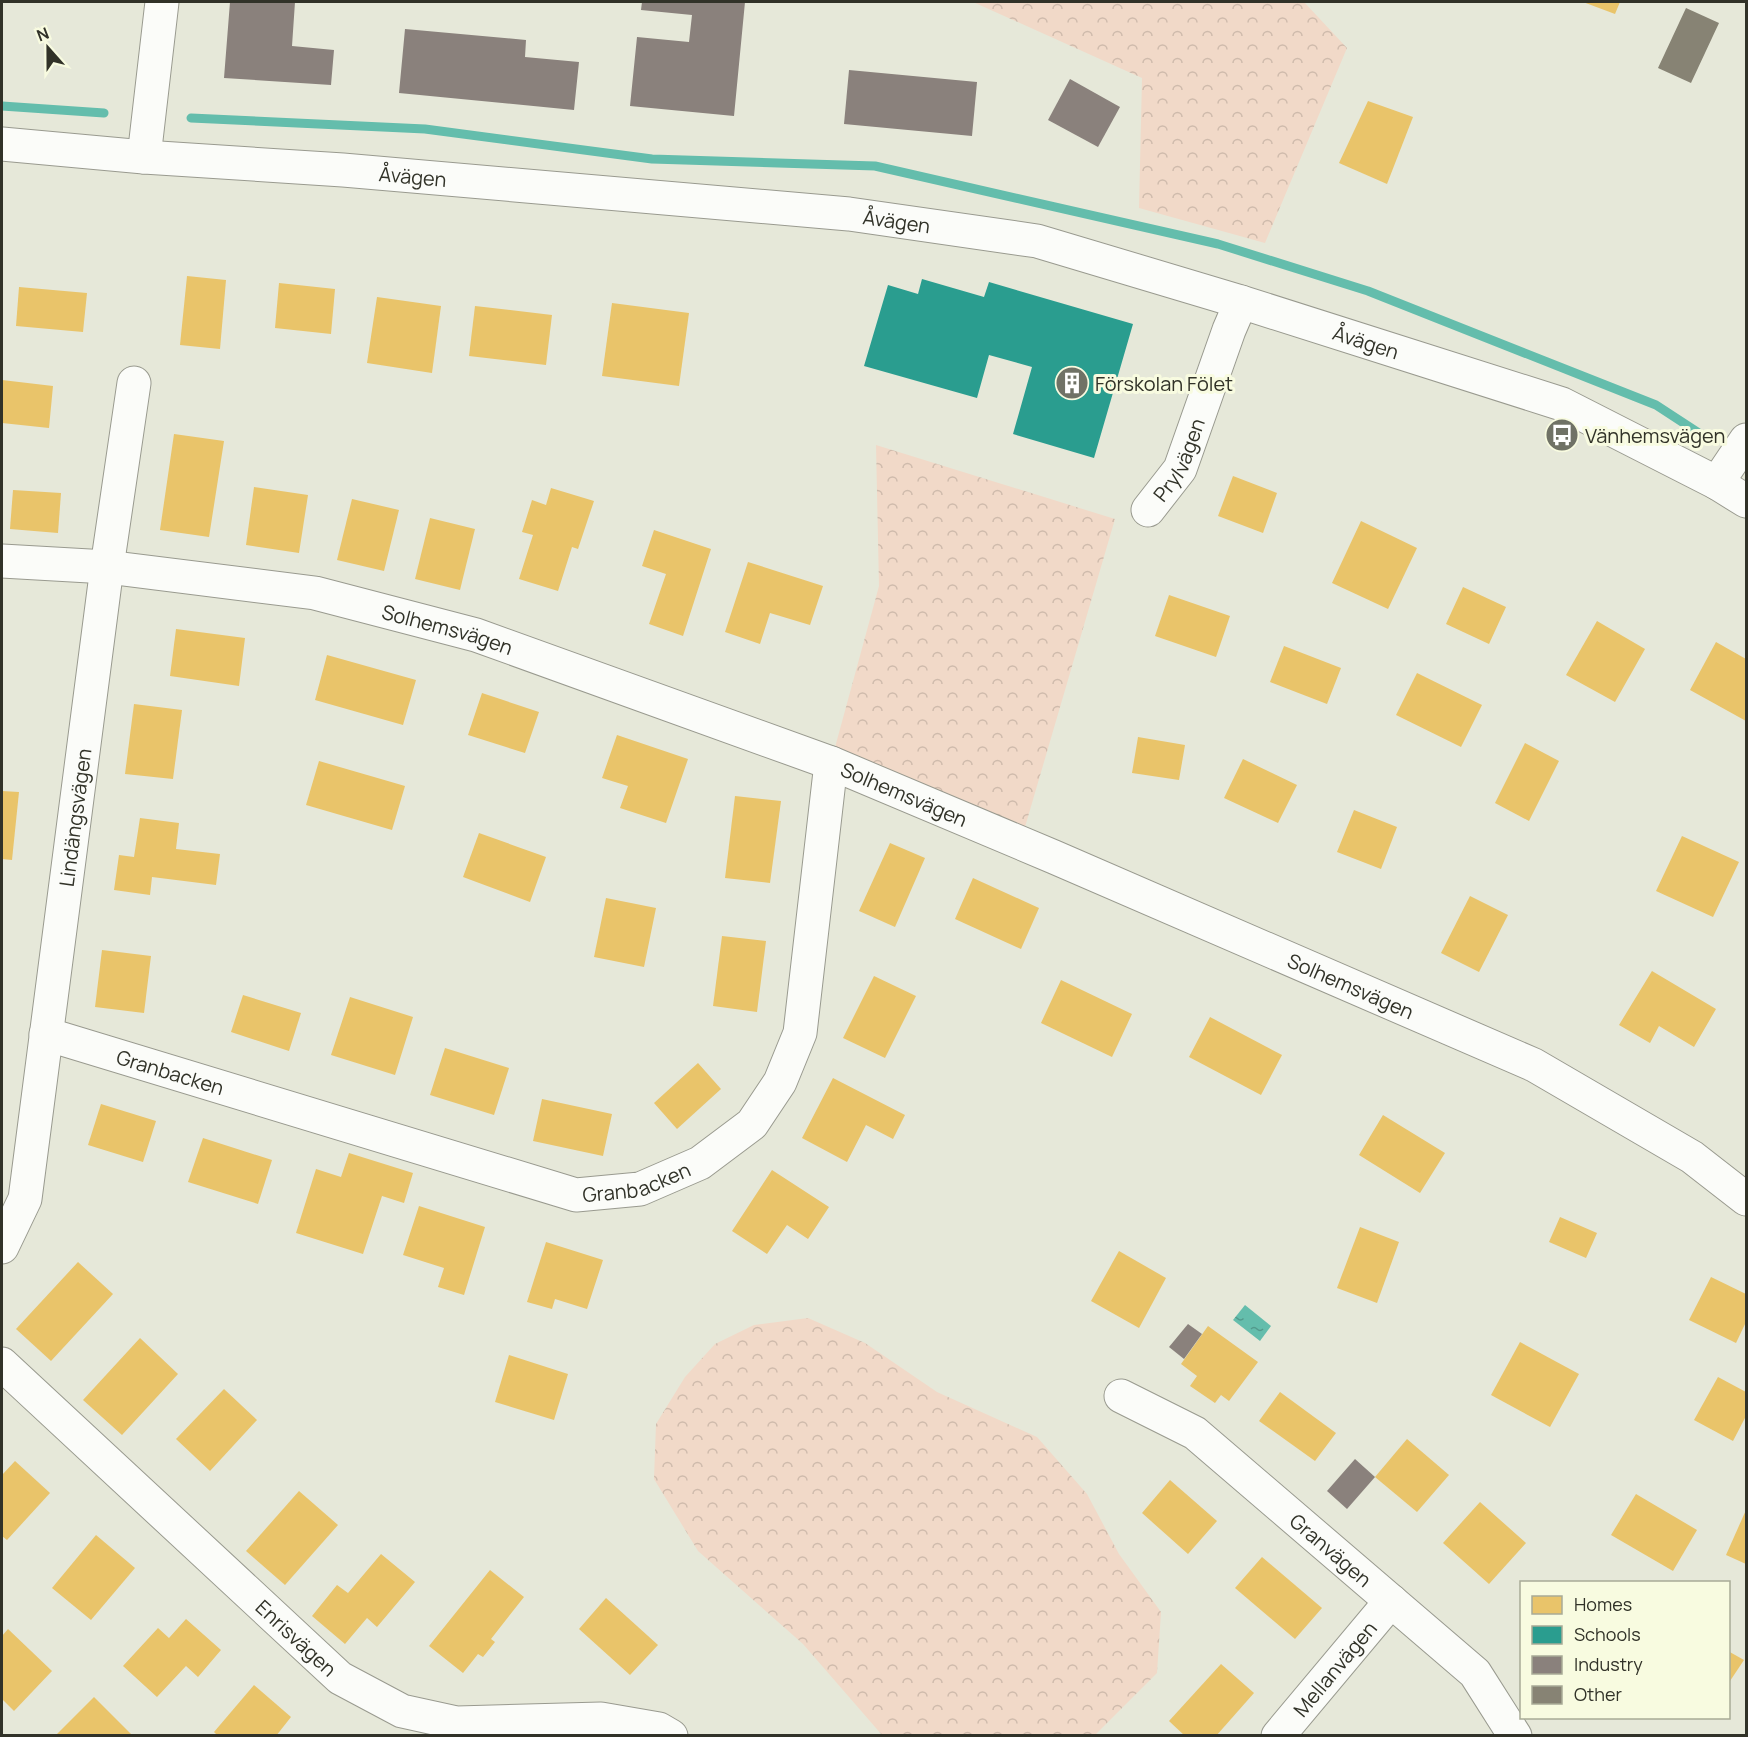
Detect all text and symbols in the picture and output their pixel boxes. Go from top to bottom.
north arrow [18,18,78,78]
text: N [33,22,52,46]
street label: Åvägen [378,160,448,192]
street label: Åvägen [861,203,932,239]
street label: Åvägen [1330,319,1402,365]
building icon: Förskolan Fölet [1054,365,1090,401]
place label: Förskolan Fölet [1095,370,1233,397]
street label: Prylvägen [1147,414,1210,507]
bus stop icon: Vänhemsvägen [1544,417,1580,453]
place label: Vänhemsvägen [1585,422,1725,449]
street label: Solhemsvägen [379,598,517,661]
street label: Lindängsvägen [52,747,97,888]
street label: Solhemsvägen [837,755,972,833]
street label: Solhemsvägen [1283,946,1418,1025]
street label: Granbacken [113,1043,227,1101]
street label: Granbacken [581,1155,694,1208]
street label: Granvägen [1284,1507,1378,1592]
legend [1520,1581,1730,1719]
text: Homes [1574,1592,1632,1616]
street label: Enrisvägen [250,1593,343,1682]
street label: Mellanvägen [1287,1615,1382,1722]
text: Schools [1574,1622,1641,1646]
text: Industry [1574,1652,1643,1676]
text: Other [1574,1682,1622,1706]

